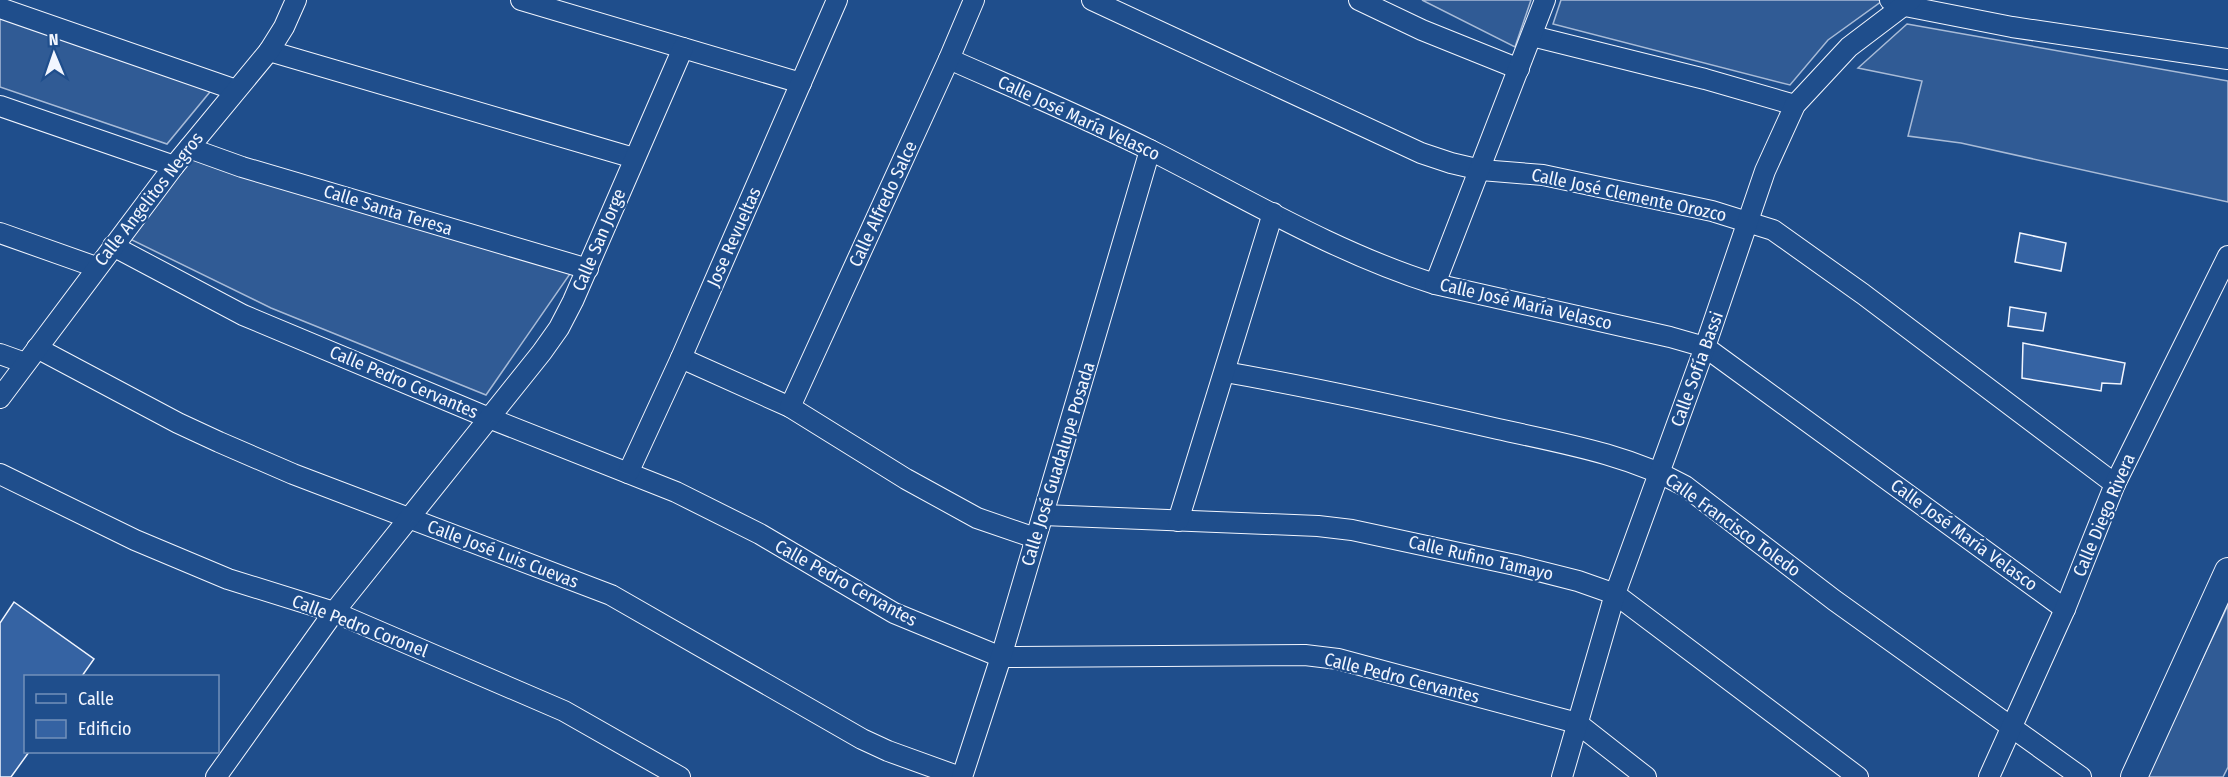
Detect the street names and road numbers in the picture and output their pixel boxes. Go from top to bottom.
street label: Calle José María Velasco [994,71,1164,165]
street label: Calle Angelitos Negros [90,127,208,270]
street label: Calle Alfredo Salce [844,137,922,270]
street label: Calle José Clemente Orozco [1529,164,1729,226]
street label: Calle Santa Teresa [321,180,455,240]
street label: Jose Revueltas [702,183,766,290]
street label: Calle San Jorge [568,185,630,295]
street label: Calle José María Velasco [1438,273,1614,335]
street label: Calle Sofía Bassi [1666,308,1728,430]
street label: Calle Pedro Cervantes [326,341,482,423]
street label: Calle José Guadalupe Posada [1016,359,1100,569]
street label: Calle Diego Rivera [2068,450,2140,580]
street label: Calle Francisco Toledo [1661,469,1805,581]
street label: Calle José María Velasco [1886,474,2042,596]
street label: Calle José Luis Cuevas [424,515,582,593]
street label: Calle Rufino Tamayo [1406,531,1556,585]
street label: Calle Pedro Cervantes [771,535,921,631]
street label: Calle Pedro Coronel [289,590,431,662]
street label: Calle Pedro Cervantes [1322,648,1482,708]

